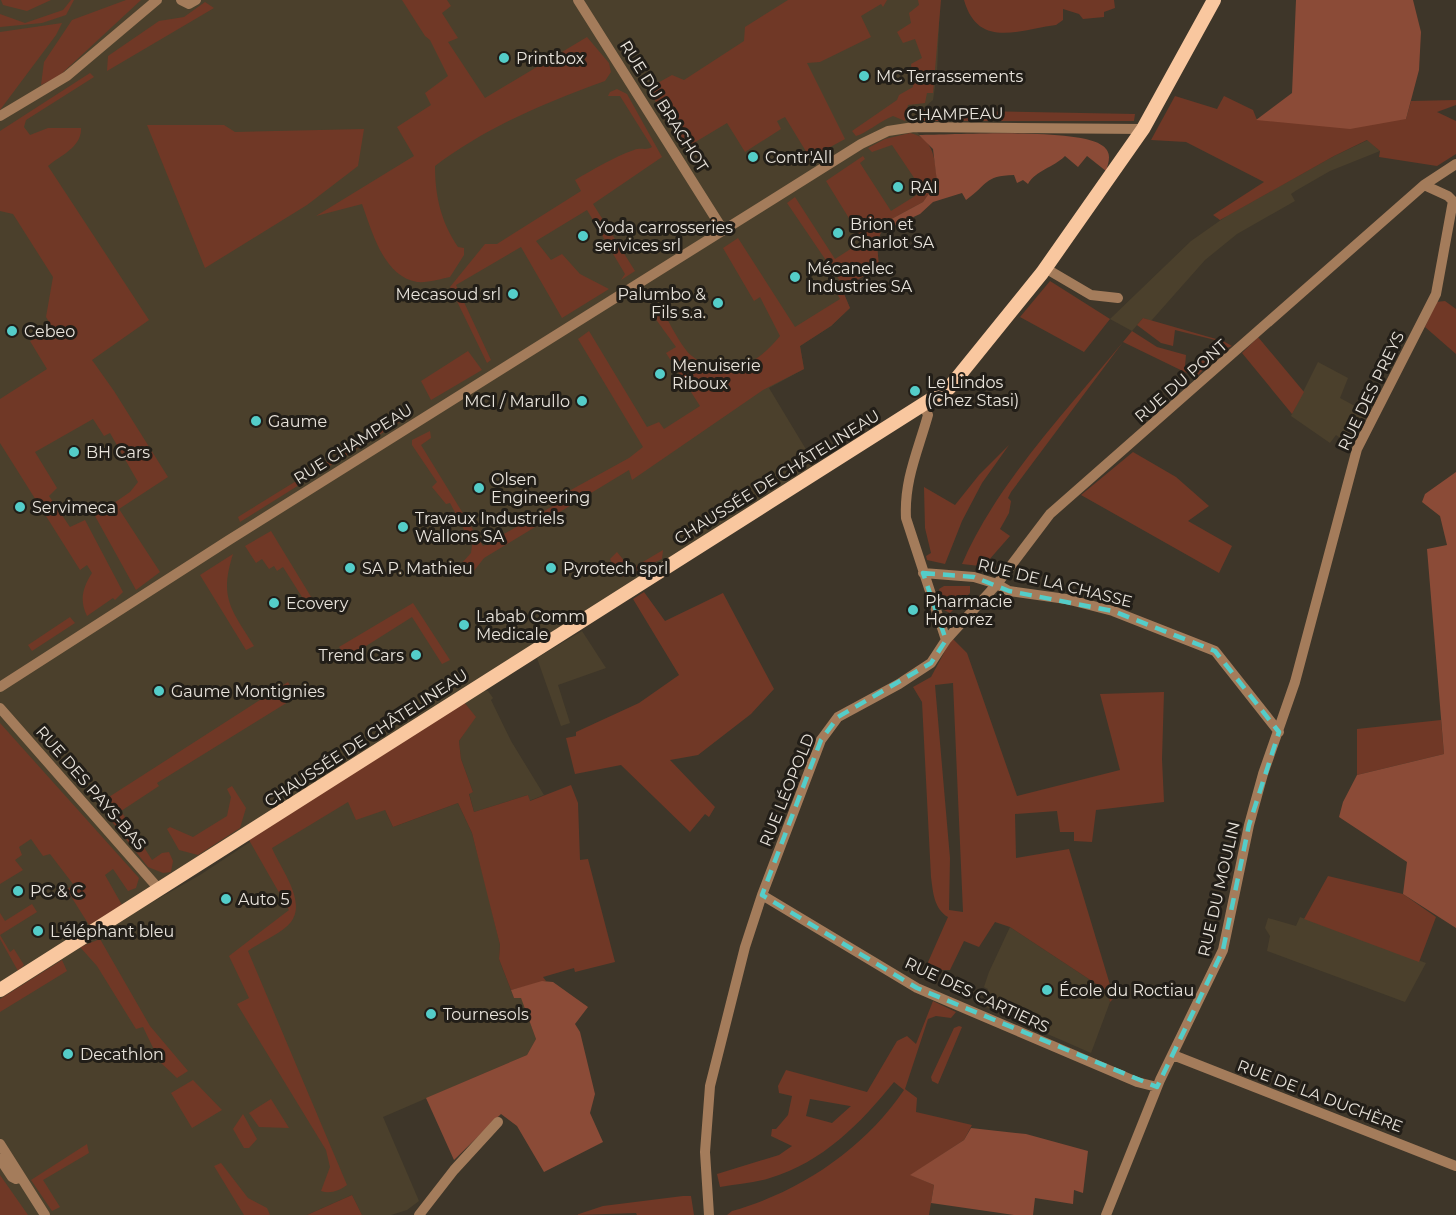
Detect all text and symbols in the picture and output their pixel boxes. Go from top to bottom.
street label: RUE DU BRACHOT [616,37,712,176]
place label: Printbox [516,49,585,68]
marker: Printbox [497,51,511,65]
place label: MC Terrassements [876,67,1024,86]
marker: MC Terrassements [857,69,871,83]
street label: CHAMPEAU [906,104,1004,124]
place label: Contr'All [765,148,832,167]
marker: Contr'All [746,150,760,164]
place label: RAI [910,178,938,197]
marker: RAI [891,180,905,194]
place label: Brion et Charlot SA [850,215,935,252]
place label: Yoda carrosseries services srl [595,218,733,255]
marker: Brion et Charlot SA [831,226,845,240]
marker: Yoda carrosseries services srl [576,229,590,243]
place label: Mécanelec Industries SA [807,259,913,296]
marker: Mécanelec Industries SA [788,270,802,284]
place label: Mecasoud srl [396,285,501,304]
place label: Palumbo & Fils s.a. [618,285,706,322]
marker: Mecasoud srl [506,287,520,301]
marker: Palumbo & Fils s.a. [711,296,725,310]
place label: Cebeo [24,322,75,341]
marker: Cebeo [5,324,19,338]
street label: RUE DES PREYS [1334,328,1408,454]
street label: RUE DU PONT [1131,335,1232,426]
place label: Menuiserie Riboux [672,356,761,393]
marker: Menuiserie Riboux [653,367,667,381]
place label: Le Lindos (Chez Stasi) [927,373,1019,410]
marker: Le Lindos (Chez Stasi) [908,384,922,398]
place label: MCI / Marullo [464,392,570,411]
marker: MCI / Marullo [575,394,589,408]
street label: RUE CHAMPEAU [290,400,416,488]
street label: CHAUSSÉE DE CHÂTELINEAU [671,406,883,548]
place label: Gaume [268,412,327,431]
marker: Gaume [249,414,263,428]
place label: BH Cars [86,443,150,462]
marker: BH Cars [67,445,81,459]
place label: Olsen Engineering [491,470,590,507]
marker: Olsen Engineering [472,481,486,495]
place label: Servimeca [32,498,116,517]
marker: Servimeca [13,500,27,514]
place label: Travaux Industriels Wallons SA [415,509,564,546]
marker: Travaux Industriels Wallons SA [396,520,410,534]
street label: RUE DE LA CHASSE [976,555,1134,611]
place label: SA P. Mathieu [362,559,473,578]
place label: Pyrotech sprl [563,559,668,578]
marker: SA P. Mathieu [343,561,357,575]
marker: Pyrotech sprl [544,561,558,575]
place label: Pharmacie Honorez [925,592,1012,629]
place label: Ecovery [286,594,349,613]
marker: Ecovery [267,596,281,610]
marker: Pharmacie Honorez [906,603,920,617]
place label: Labab Comm Medicale [476,607,585,644]
marker: Labab Comm Medicale [457,618,471,632]
place label: Trend Cars [318,646,404,665]
marker: Trend Cars [409,648,423,662]
street label: CHAUSSÉE DE CHÂTELINEAU [261,665,471,811]
place label: Gaume Montignies [171,682,325,701]
marker: Gaume Montignies [152,684,166,698]
street label: RUE DES PAYS-BAS [32,722,150,854]
street label: RUE LÉOPOLD [756,731,818,849]
street label: RUE DU MOULIN [1194,820,1244,958]
place label: PC & C [30,882,83,901]
marker: PC & C [11,884,25,898]
place label: Auto 5 [238,890,290,909]
marker: Auto 5 [219,892,233,906]
place label: L'éléphant bleu [50,922,174,941]
marker: L'éléphant bleu [31,924,45,938]
street label: RUE DES CARTIERS [902,953,1052,1037]
place label: École du Roctiau [1059,981,1194,1000]
marker: École du Roctiau [1040,983,1054,997]
place label: Tournesols [443,1005,529,1024]
marker: Tournesols [424,1007,438,1021]
place label: Decathlon [80,1045,164,1064]
marker: Decathlon [61,1047,75,1061]
street label: RUE DE LA DUCHÈRE [1235,1056,1405,1136]

